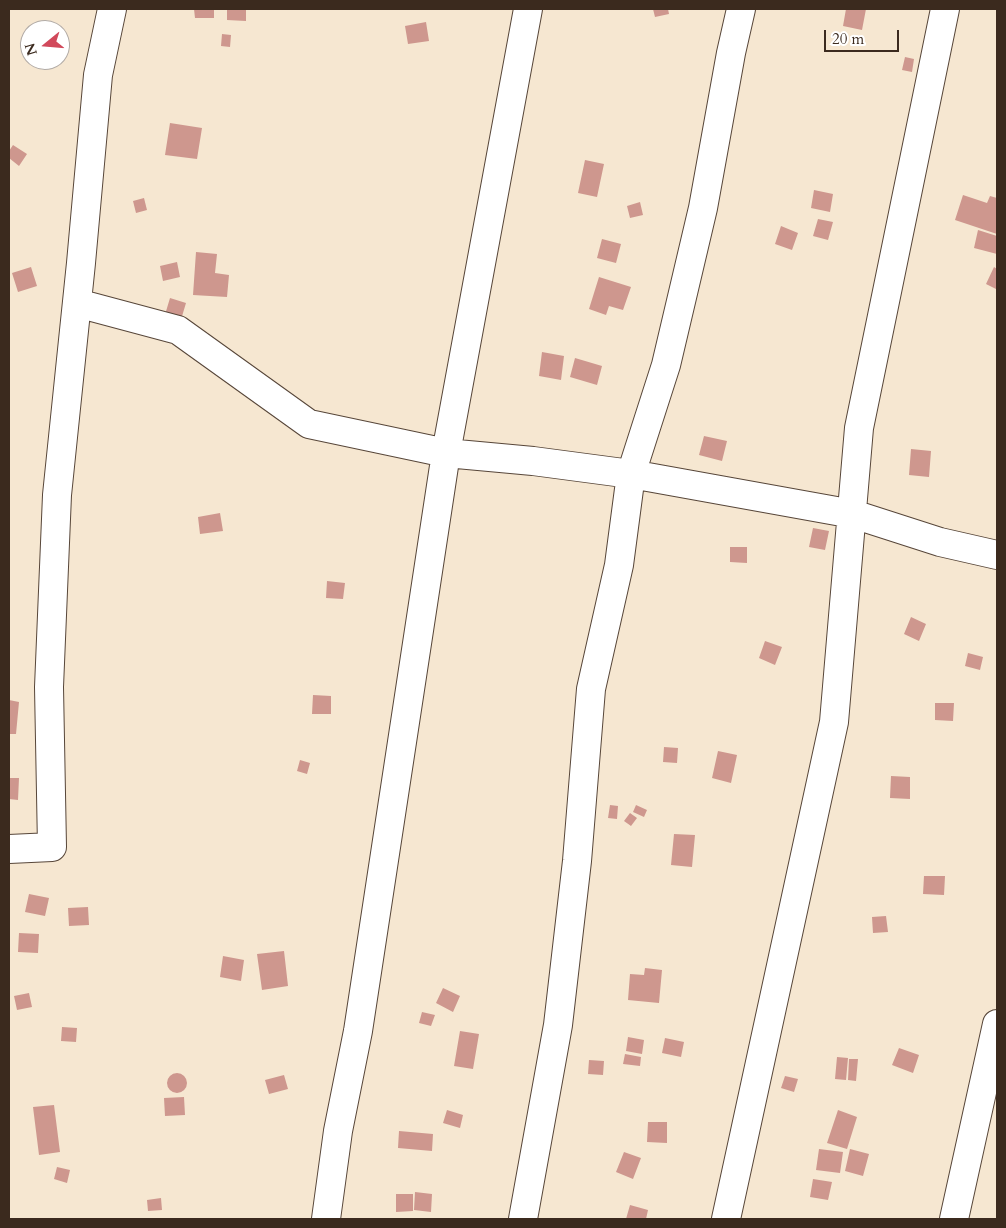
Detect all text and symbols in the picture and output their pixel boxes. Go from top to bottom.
north arrow [20,20,70,70]
scale bar [826,20,901,52]
text: 20 m [832,29,864,49]
text: N [20,41,42,58]

